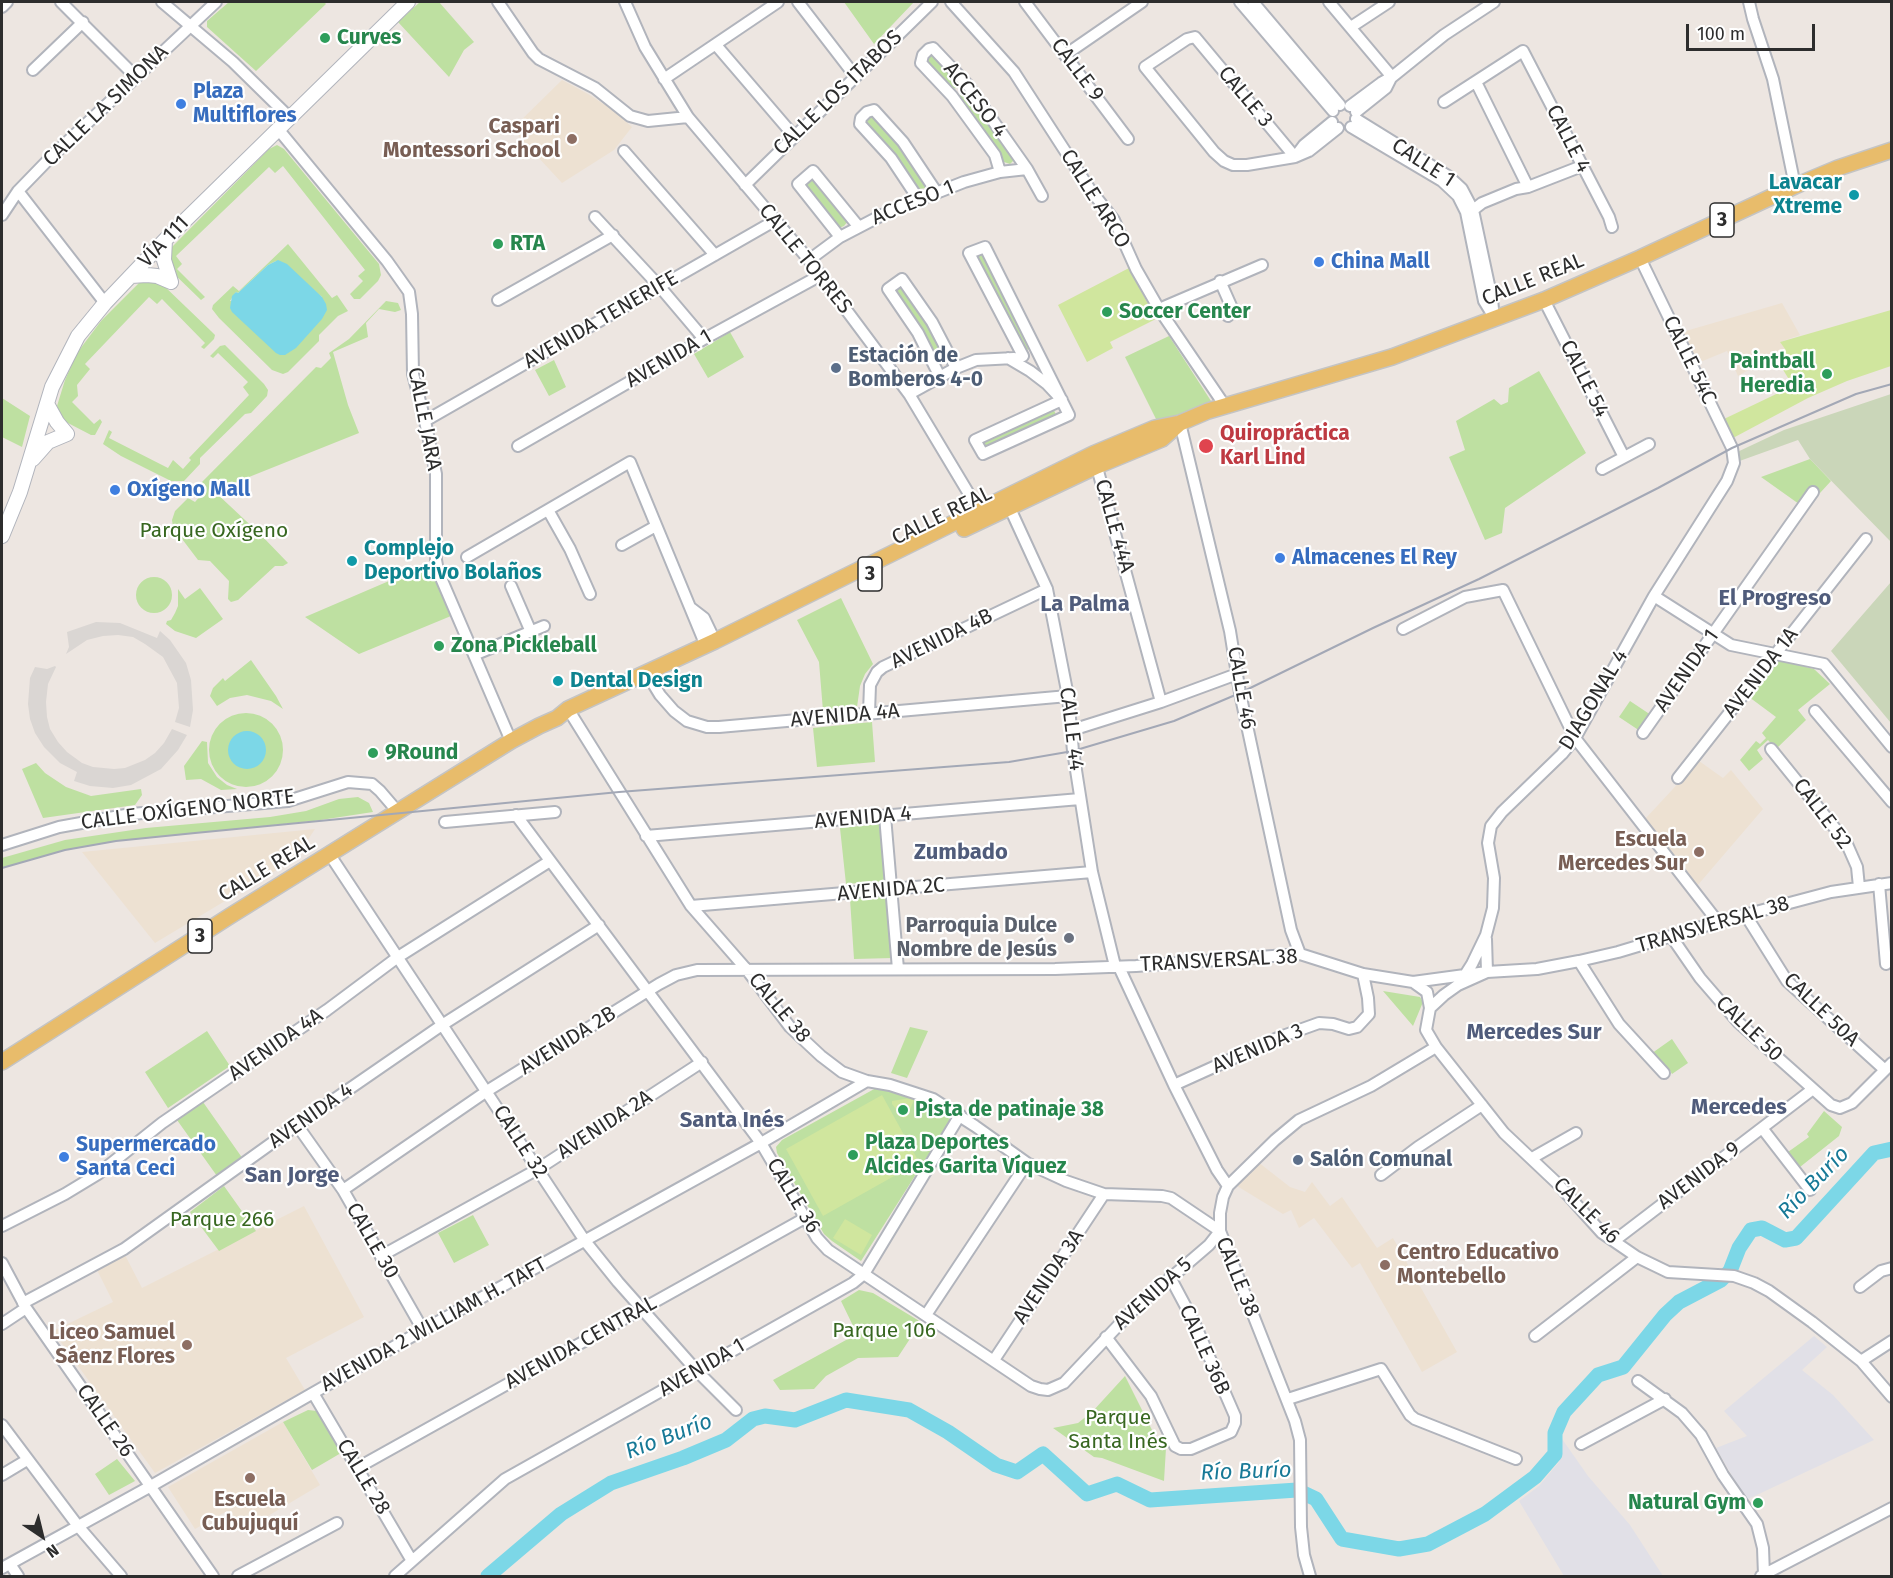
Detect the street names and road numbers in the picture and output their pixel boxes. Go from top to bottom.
street label: CALLE LOS ITABOS [768,25,908,161]
street label: CALLE 9 [1045,33,1109,107]
street label: CALLE LA SIMONA [38,40,174,172]
street label: ACCESO 4 [938,57,1012,143]
street label: CALLE 3 [1212,61,1278,133]
street label: CALLE 4 [1540,101,1596,177]
street label: CALLE 1 [1387,133,1459,193]
street label: CALLE ARCO [1055,145,1135,253]
street label: ACCESO 1 [868,175,958,231]
street label: CALLE TORRES [753,199,857,319]
road number: 3 [1710,203,1734,237]
street label: VÍA 111 [133,211,195,273]
street label: CALLE REAL [1478,248,1588,312]
street label: AVENIDA TENERIFE [519,266,683,374]
street label: CALLE 54C [1657,312,1721,408]
street label: AVENIDA 1 [621,324,717,394]
street label: CALLE 54 [1554,336,1614,422]
street label: CALLE JARA [402,365,446,473]
street label: CALLE 44A [1089,476,1139,576]
street label: CALLE REAL [888,481,996,551]
road number: 3 [858,557,882,591]
street label: AVENIDA 4B [887,604,997,674]
street label: AVENIDA 1A [1718,623,1804,723]
street label: AVENIDA 1 [1649,625,1725,717]
street label: CALLE 46 [1221,645,1261,731]
street label: DIAGONAL 4 [1554,645,1634,755]
street label: CALLE 44 [1053,686,1089,772]
street label: AVENIDA 4A [789,699,901,733]
street label: CALLE 52 [1787,774,1857,854]
street label: CALLE OXÍGENO NORTE [80,784,296,836]
street label: AVENIDA 4 [813,801,913,835]
street label: CALLE REAL [214,830,320,908]
street label: AVENIDA 2C [836,873,946,907]
street label: TRANSVERSAL 38 [1634,891,1792,959]
road number: 3 [188,919,212,953]
street label: TRANSVERSAL 38 [1140,944,1298,978]
street label: CALLE 38 [742,968,816,1048]
street label: CALLE 50A [1778,968,1864,1052]
street label: CALLE 50 [1710,991,1788,1067]
street label: AVENIDA 2B [515,1001,621,1081]
street label: AVENIDA 4A [224,1003,328,1087]
street label: AVENIDA 3 [1209,1019,1307,1079]
street label: AVENIDA 4 [264,1078,358,1154]
street label: AVENIDA 2A [553,1085,657,1165]
street label: CALLE 32 [487,1101,553,1183]
street label: AVENIDA 9 [1653,1137,1745,1215]
street label: CALLE 36 [761,1154,825,1238]
street label: CALLE 46 [1547,1172,1625,1250]
street label: CALLE 30 [340,1198,404,1284]
street label: AVENIDA 3A [1008,1225,1090,1329]
street label: CALLE 38 [1210,1234,1264,1320]
street label: AVENIDA 2 WILLIAM H. TAFT [317,1252,551,1398]
street label: AVENIDA 5 [1109,1252,1197,1336]
street label: AVENIDA CENTRAL [501,1291,661,1395]
street label: CALLE 36B [1173,1301,1235,1399]
street label: AVENIDA 1 [654,1333,750,1403]
street label: CALLE 26 [71,1380,139,1462]
street label: CALLE 28 [331,1435,395,1519]

